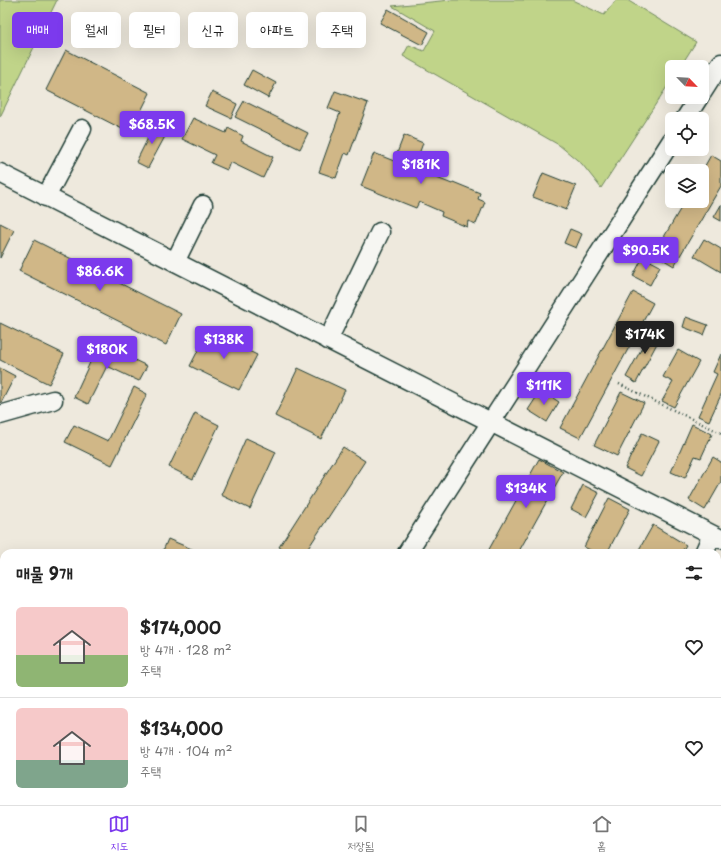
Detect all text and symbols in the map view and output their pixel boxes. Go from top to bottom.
chip: 매매 [12,12,63,48]
chip: 월세 [71,12,121,48]
chip: 필터 [129,12,180,48]
chip: 신규 [188,12,238,48]
chip: 아파트 [246,12,308,48]
chip: 주택 [316,12,366,48]
north arrow [665,60,709,104]
map controls [665,60,709,208]
pin: $68.5K [119,111,185,145]
button: locate [665,112,709,156]
text: $68.5K [129,114,175,133]
pin: $181K [393,151,449,185]
text: $181K [402,154,440,173]
button: layers [665,164,709,208]
pin: $90.5K [613,237,679,271]
text: $90.5K [622,240,670,259]
pin: $86.6K [67,258,133,292]
text: $86.6K [76,261,124,280]
pin: $174K [617,321,673,355]
text: $174K [625,324,665,343]
pin: $138K [196,326,252,360]
text: $138K [204,329,244,348]
pin: $180K [79,336,135,370]
text: $180K [86,339,128,358]
pin: $111K [516,372,572,406]
text: $111K [526,375,562,394]
pin: $134K [498,475,554,509]
text: $134K [505,478,547,497]
text: 매물 9개 [16,560,73,586]
icon: filters [683,562,705,584]
text: $174,000 [140,614,221,640]
icon: home [48,623,96,671]
icon: heart [683,636,705,658]
text: 방 4개 · 128 m² [140,640,232,659]
text: 주택 [140,660,161,679]
text: $134,000 [140,715,223,741]
icon: home [48,724,96,772]
icon: heart [683,737,705,759]
text: 방 4개 · 104 m² [140,741,233,760]
text: 주택 [140,761,161,780]
tab: 지도 [108,813,130,854]
tab: 저장됨 [347,813,374,854]
tab: 홈 [591,813,613,854]

